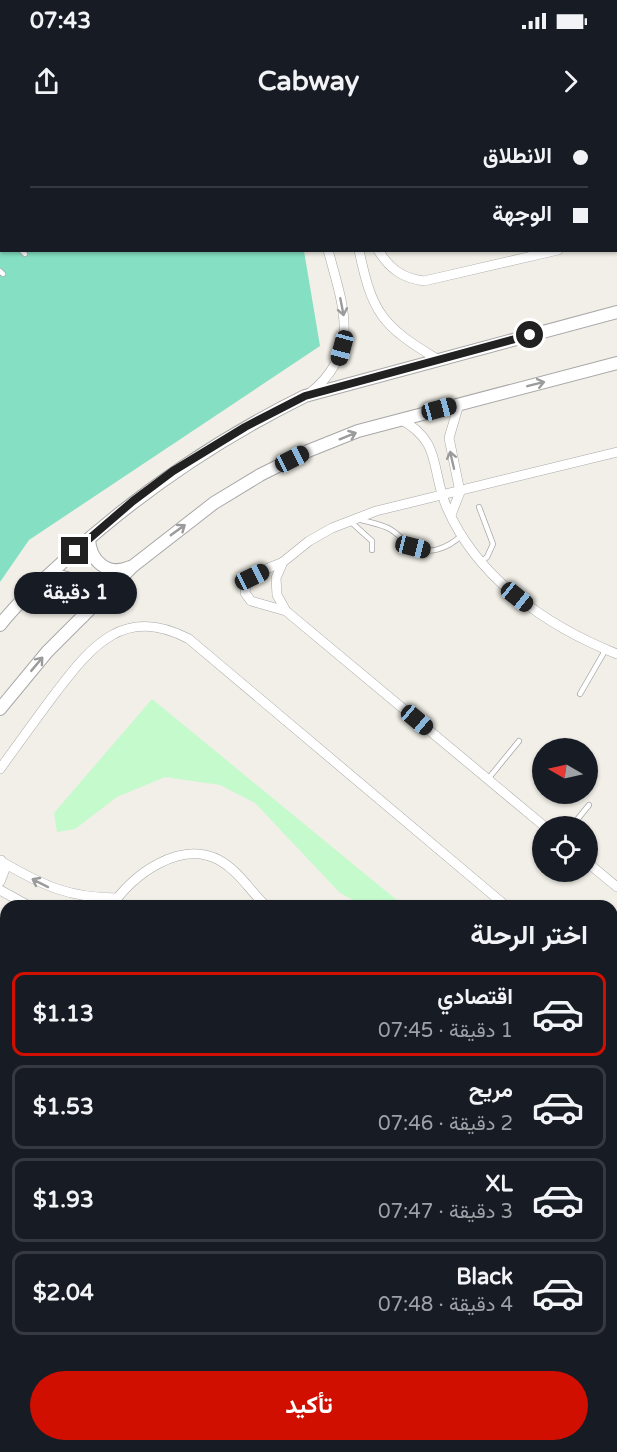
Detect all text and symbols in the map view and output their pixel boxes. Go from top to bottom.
text: 07:43 [30,8,91,34]
icon: share [30,65,63,98]
text: Cabway [258,65,359,98]
icon: forward [554,65,587,98]
text: الانطلاق [483,143,552,169]
text: الوجهة [492,201,552,227]
one-way arrow [337,297,348,316]
route start [516,321,543,348]
car [329,328,355,368]
one-way arrow [526,378,545,390]
car [419,396,459,422]
one-way arrow [338,429,356,440]
car [272,443,312,475]
one-way arrow [446,451,457,470]
one-way arrow [169,523,185,536]
car [393,534,433,560]
route end [61,537,88,564]
car [232,561,272,593]
callout: 1 دقيقة [14,572,136,614]
car [497,579,537,615]
text: 1 دقيقة [43,581,108,605]
one-way arrow [30,656,43,672]
car [397,702,437,738]
north arrow [532,738,598,804]
map controls [532,738,598,882]
button: locate [532,816,598,882]
one-way arrow [32,877,49,889]
text: اختر الرحلة [470,919,588,952]
text: اقتصادي [437,984,513,1010]
icon: car [531,987,585,1041]
text: $1.13 [33,1001,94,1027]
text: 1 دقيقة · 07:45 [378,1019,513,1043]
text: مريح [469,1077,513,1103]
icon: car [531,1080,585,1134]
text: $1.53 [33,1094,94,1120]
text: 2 دقيقة · 07:46 [378,1112,513,1136]
text: XL [486,1171,513,1197]
icon: car [531,1173,585,1227]
text: $1.93 [33,1187,94,1213]
text: 3 دقيقة · 07:47 [378,1200,513,1224]
text: Black [456,1264,513,1290]
icon: car [531,1266,585,1320]
text: $2.04 [33,1280,94,1306]
text: 4 دقيقة · 07:48 [378,1293,513,1317]
button: تأكيد [30,1371,588,1440]

